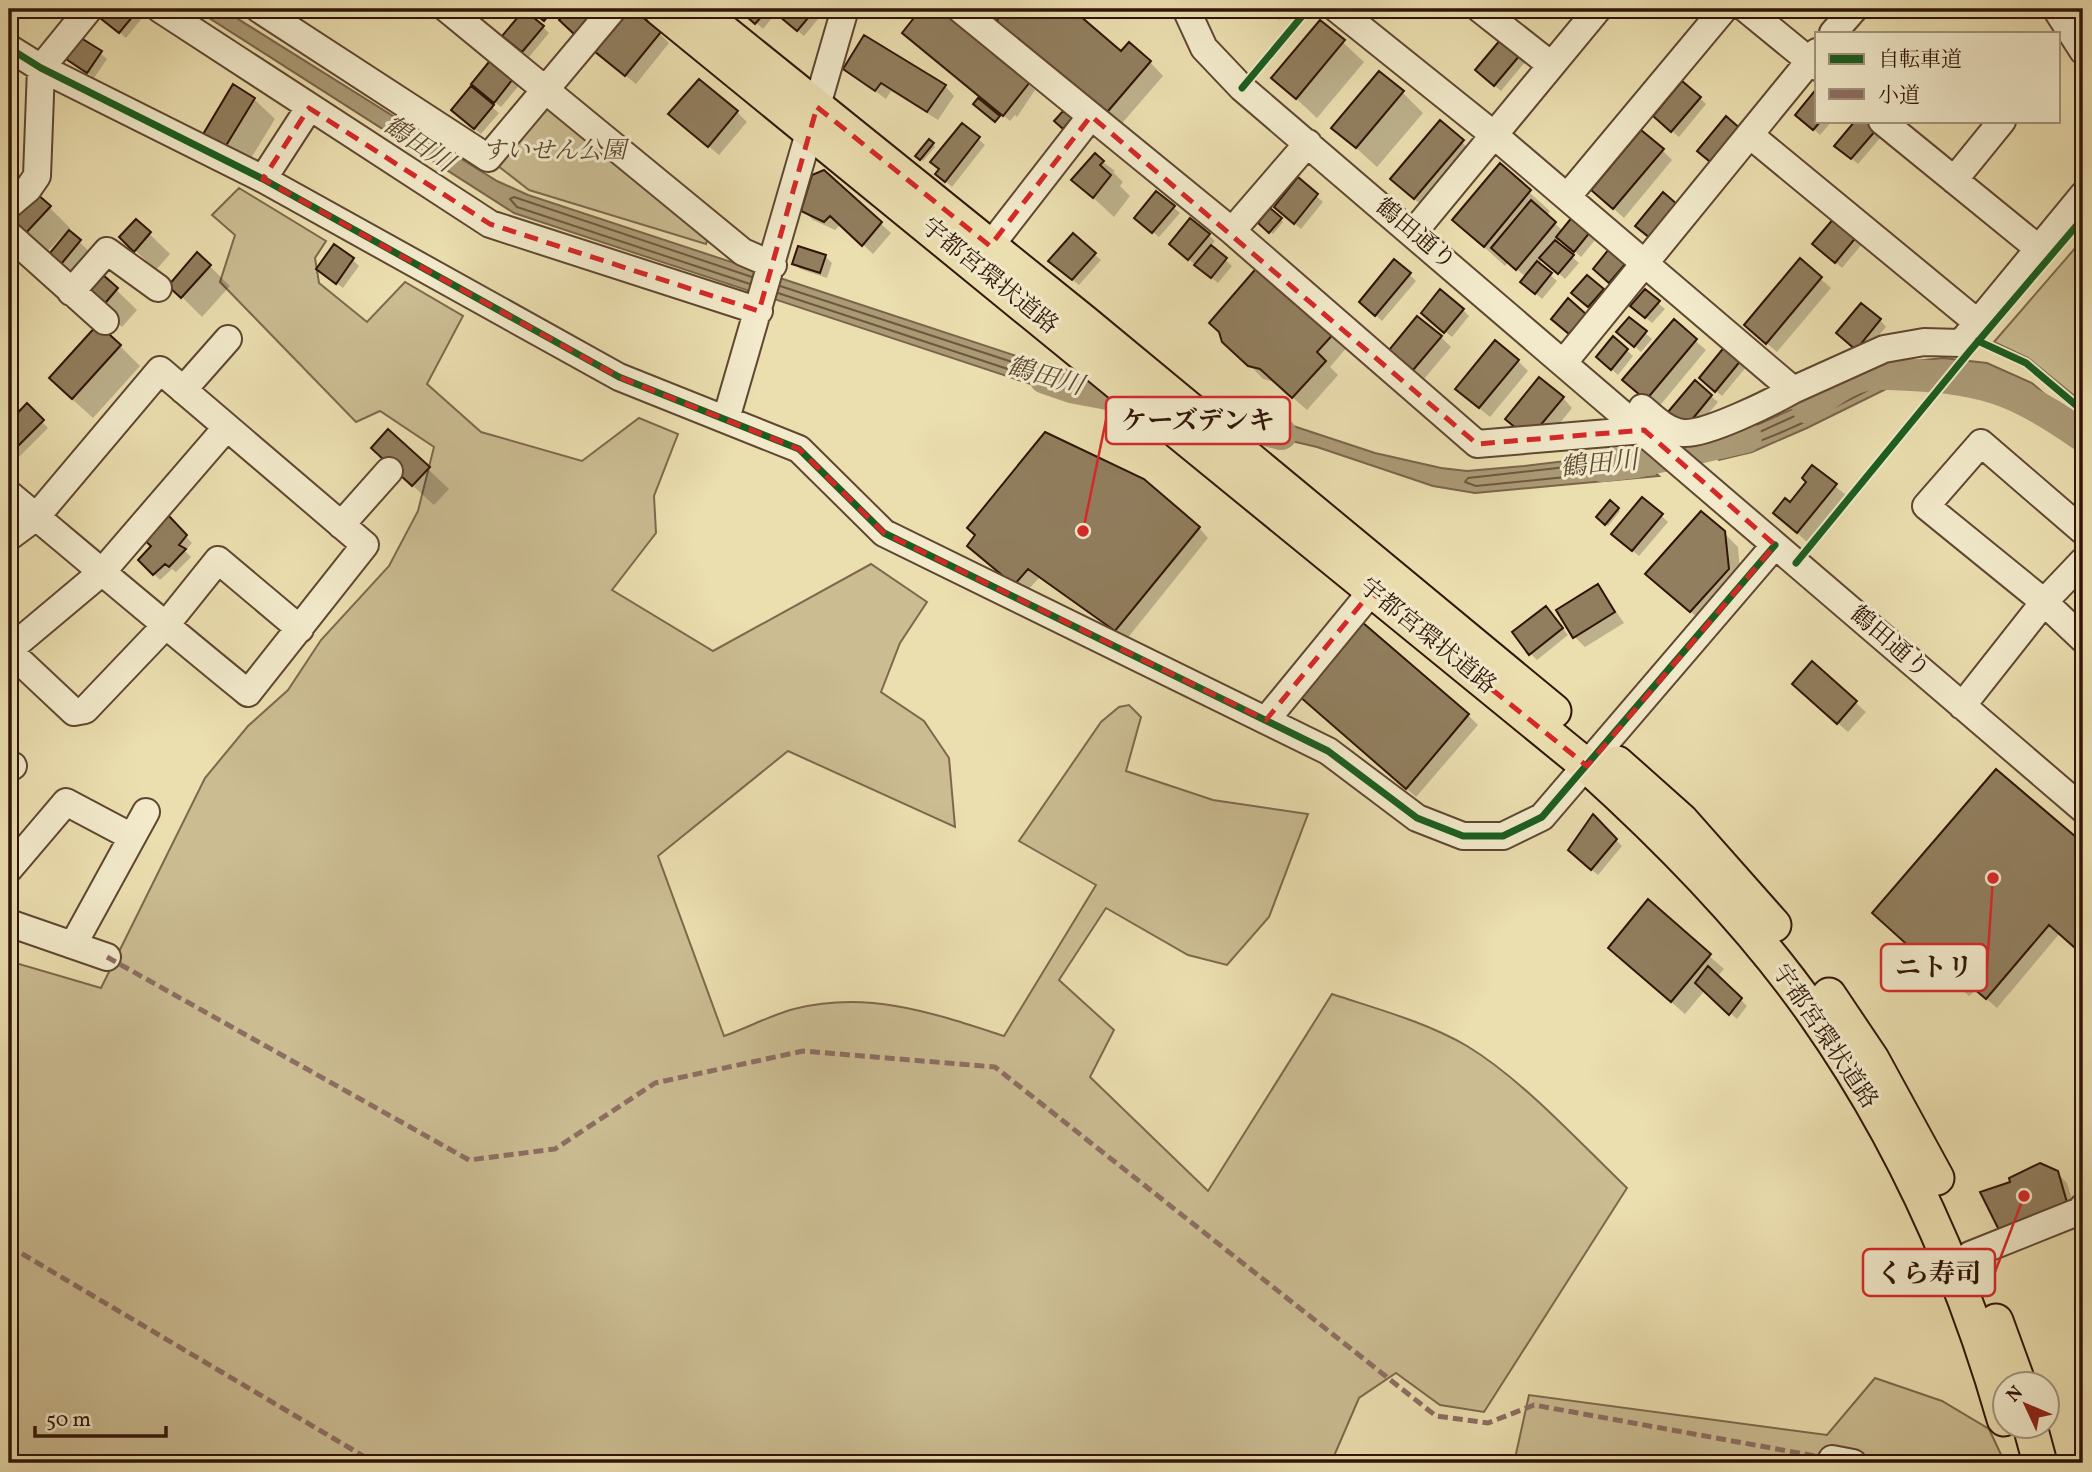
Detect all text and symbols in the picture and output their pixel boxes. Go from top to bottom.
legend [1815,32,2060,122]
text: 自転車道 [1878,46,1962,75]
text: 小道 [1878,82,1920,111]
water label: 鶴田川 [376,108,463,183]
park label: すいせん公園 [482,135,630,169]
street label: 鶴田通り [1367,191,1463,279]
street label: 宇都宮環状道路 [913,211,1065,343]
water label: 鶴田川 [1003,349,1090,406]
callout: ケーズデンキ [1106,397,1290,444]
text: ケーズデンキ [1121,404,1275,440]
water label: 鶴田川 [1558,443,1643,487]
street label: 宇都宮環状道路 [1351,571,1503,703]
street label: 鶴田通り [1842,599,1936,687]
callout: ニトリ [1881,944,1987,991]
text: ニトリ [1895,951,1973,987]
street label: 宇都宮環状道路 [1763,958,1885,1116]
callout: くら寿司 [1863,1249,1995,1296]
text: くら寿司 [1877,1257,1981,1293]
north arrow [1990,1370,2060,1440]
text: N [2001,1380,2029,1409]
scale bar [35,1395,166,1439]
text: 50 m [46,1406,91,1435]

